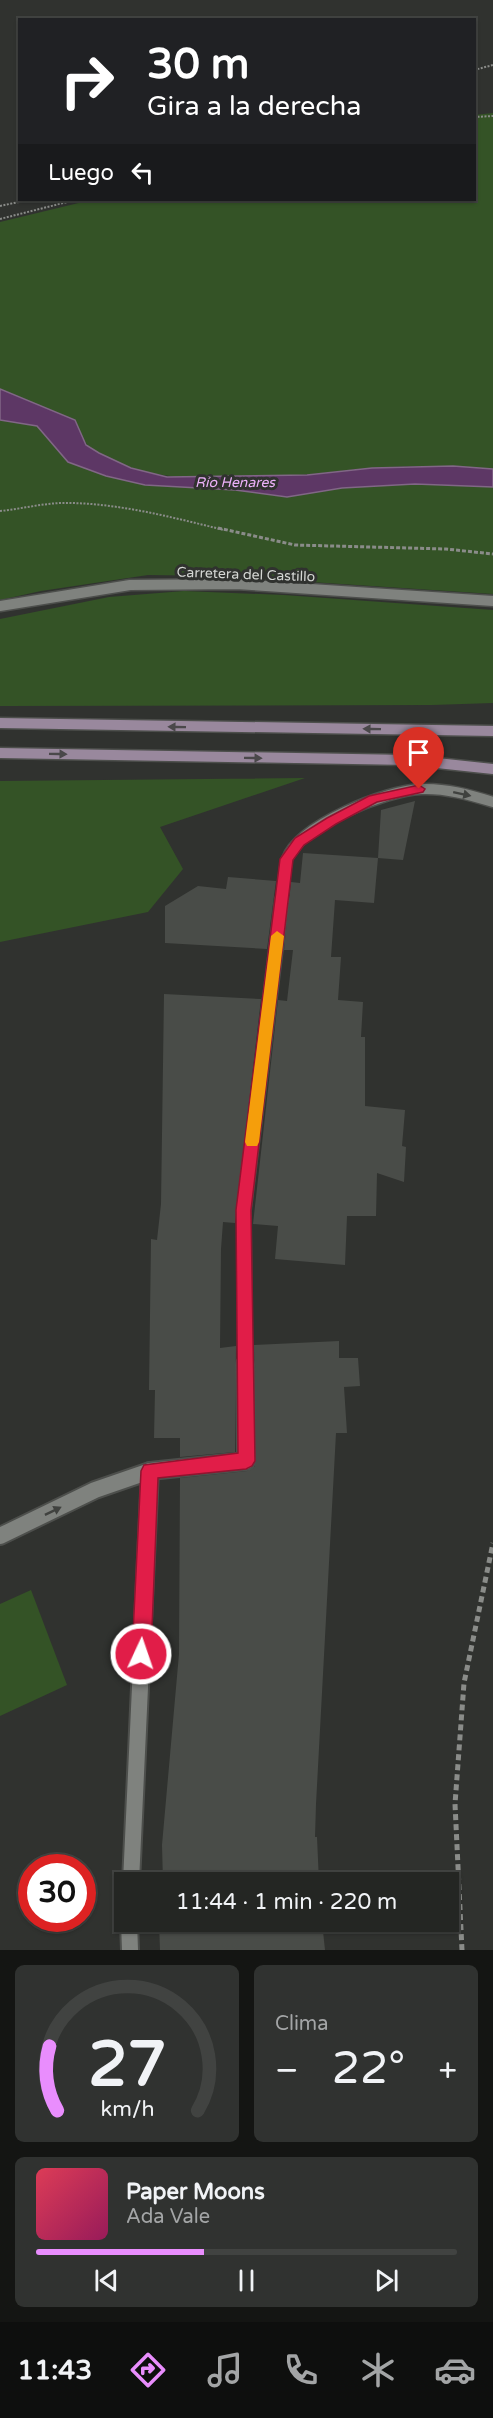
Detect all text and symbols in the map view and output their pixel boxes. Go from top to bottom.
text: 30 m [147,39,249,90]
icon: right [48,42,126,120]
text: Gira a la derecha [147,90,361,123]
icon: left [126,156,159,189]
text: Luego [48,160,114,186]
water label: Río Henares [195,474,276,491]
street label: Carretera del Castillo [176,564,316,585]
one-way arrow [167,722,186,731]
one-way arrow [362,724,381,734]
pin [393,727,444,789]
icon: arrive [402,736,435,769]
one-way arrow [49,750,68,759]
one-way arrow [244,753,263,763]
one-way arrow [453,790,472,799]
one-way arrow [44,1506,61,1515]
position arrow [109,1622,173,1686]
speed limit sign: 30 [18,1854,96,1932]
text: 11:44 · 1 min · 220 m [176,1889,397,1915]
text: Clima [275,2012,328,2036]
text: 27 [88,2028,166,2103]
text: 22° [332,2042,405,2096]
text: − [275,2051,299,2090]
text: + [438,2051,457,2090]
text: km/h [100,2096,154,2122]
text: Paper Moons [126,2179,265,2205]
text: Ada Vale [126,2205,210,2229]
icon: previous [90,2264,123,2297]
icon: pause [230,2264,263,2297]
icon: next [370,2264,403,2297]
icon: directions [127,2349,169,2391]
icon: music [204,2349,246,2391]
icon: phone [280,2349,322,2391]
icon: climate [357,2349,399,2391]
icon: car [434,2349,476,2391]
text: 11:43 [17,2354,92,2387]

